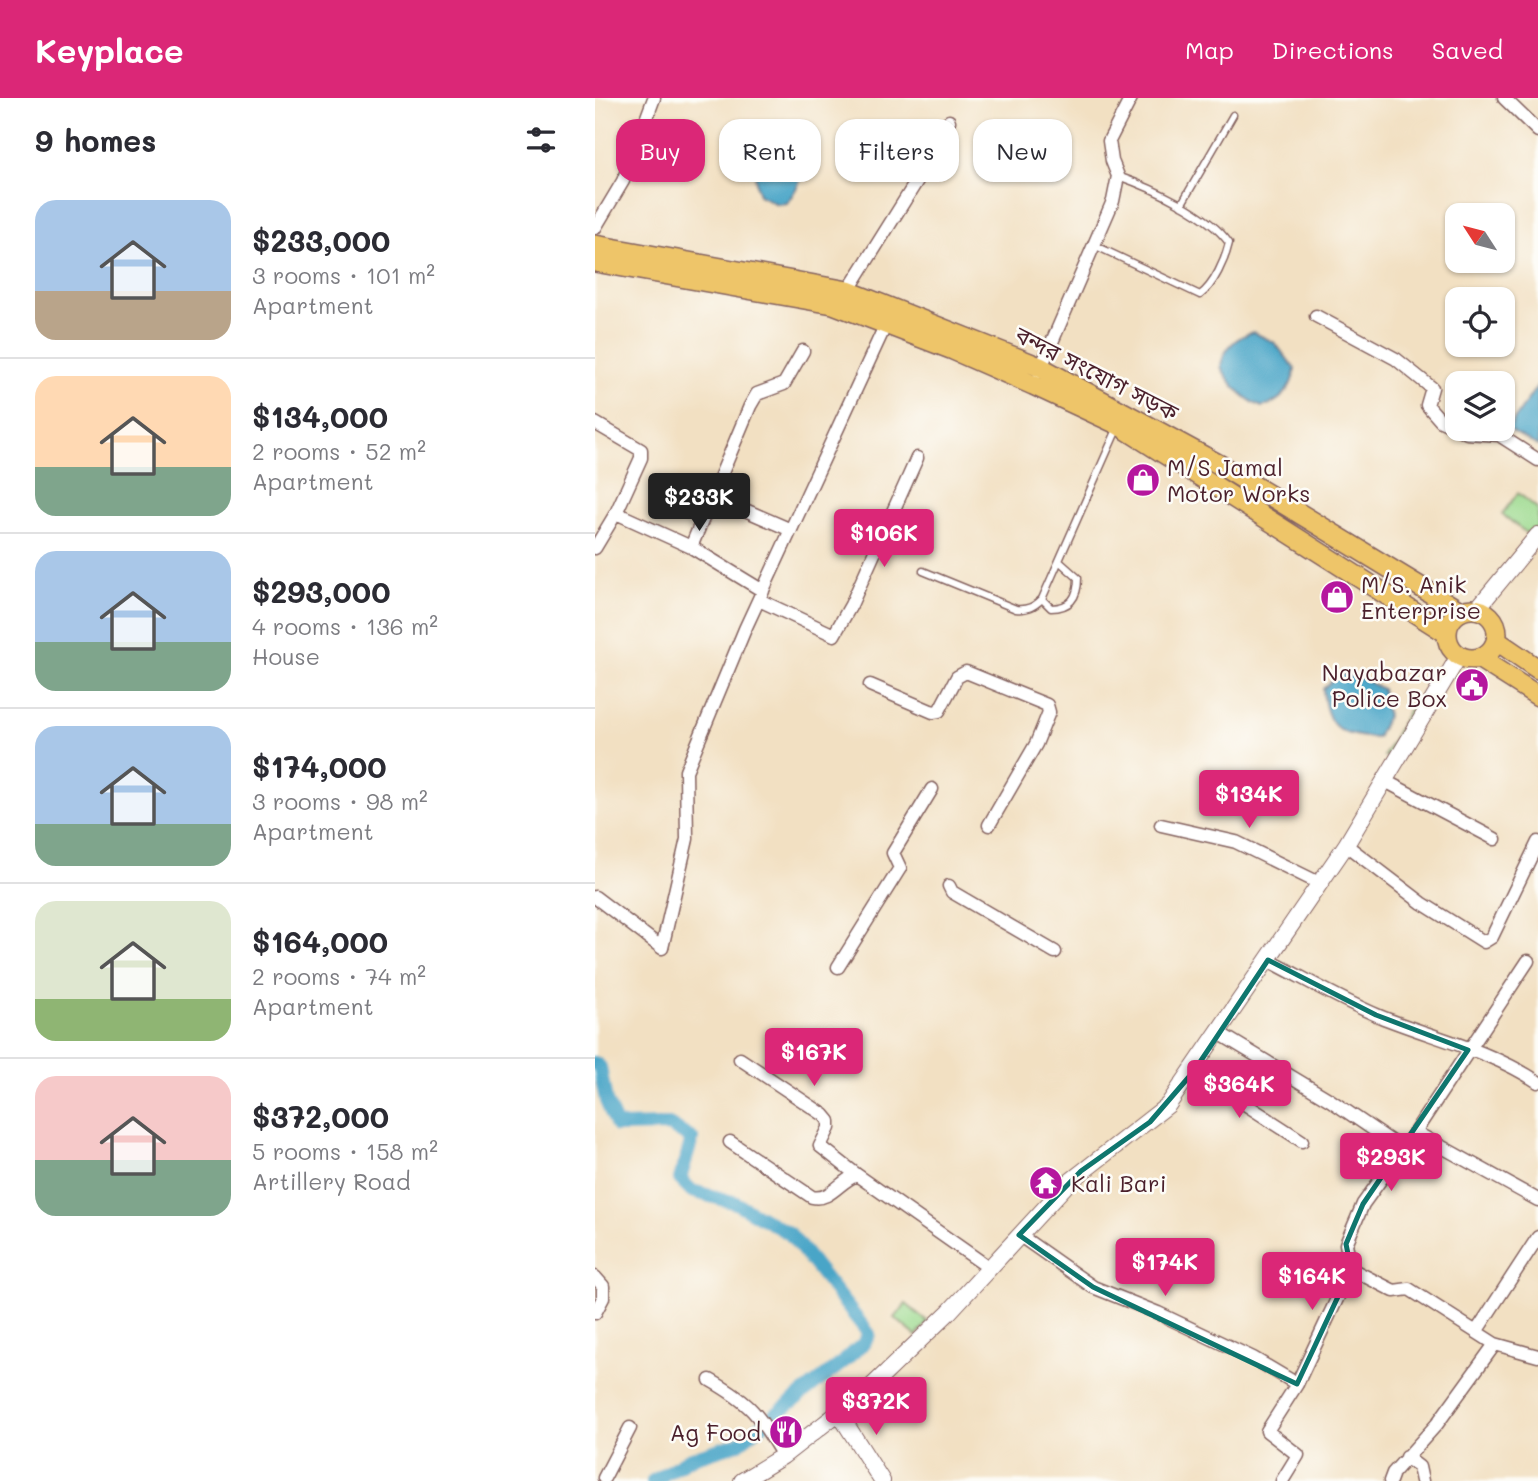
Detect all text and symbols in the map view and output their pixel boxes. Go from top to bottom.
text: Keyplace [35,28,184,71]
text: Map [1185,34,1234,65]
text: Directions [1272,34,1394,65]
text: Saved [1432,34,1503,65]
chip: Buy [616,119,705,182]
chip: Rent [719,119,821,182]
chip: Filters [835,119,959,182]
chip: New [973,119,1072,182]
text: 9 homes [35,120,156,160]
icon: filters [522,121,560,159]
north arrow [1445,203,1515,273]
map controls [1445,203,1515,441]
text: $233,000 [252,220,390,260]
icon: home [91,228,175,312]
text: 3 rooms · 101 m² [252,260,435,290]
button: locate [1445,287,1515,357]
text: Apartment [252,290,374,320]
street label: বন্দর সংযোগ সড়ক [1010,319,1184,427]
button: layers [1445,371,1515,441]
text: $134,000 [252,396,388,436]
icon: home [91,404,175,488]
text: 2 rooms · 52 m² [252,436,426,466]
place label: M/S Jamal Motor Works [1167,452,1310,508]
shop icon: M/S Jamal Motor Works [1124,461,1162,499]
text: Apartment [252,466,374,496]
pin: $233K [650,474,748,533]
text: $233K [664,481,734,511]
pin: $106K [835,510,933,569]
text: $106K [850,517,918,547]
place label: M/S. Anik Enterprise [1361,569,1481,625]
text: $293,000 [252,571,390,611]
shop icon: M/S. Anik Enterprise [1318,578,1356,616]
icon: home [91,579,175,663]
text: 4 rooms · 136 m² [252,611,438,641]
text: House [252,641,320,671]
place label: Nayabazar Police Box [1322,657,1447,713]
public building icon: Nayabazar Police Box [1453,666,1491,704]
text: $174,000 [252,746,387,786]
icon: home [91,754,175,838]
pin: $134K [1200,770,1298,830]
text: $134K [1215,778,1283,808]
text: 3 rooms · 98 m² [252,786,428,816]
text: Apartment [252,816,374,846]
text: $164,000 [252,921,388,961]
icon: home [91,929,175,1013]
text: 2 rooms · 74 m² [252,961,426,991]
text: Apartment [252,991,374,1021]
pin: $167K [765,1028,863,1088]
text: $167K [781,1036,847,1066]
pin: $364K [1190,1060,1288,1120]
text: $364K [1203,1068,1275,1098]
text: $372,000 [252,1096,389,1136]
icon: home [91,1104,175,1188]
pin: $293K [1342,1134,1440,1193]
text: 5 rooms · 158 m² [252,1136,438,1166]
text: $293K [1356,1141,1426,1171]
temple icon: Kali Bari [1027,1164,1065,1202]
text: Artillery Road [252,1166,411,1196]
place label: Kali Bari [1071,1168,1167,1198]
pin: $174K [1116,1238,1214,1298]
text: $174K [1132,1246,1198,1276]
pin: $164K [1263,1252,1361,1312]
text: $164K [1278,1260,1346,1290]
pin: $372K [827,1378,925,1437]
text: $372K [842,1385,910,1415]
restaurant icon: Ag Food [767,1413,805,1451]
place label: Ag Food [670,1417,761,1447]

